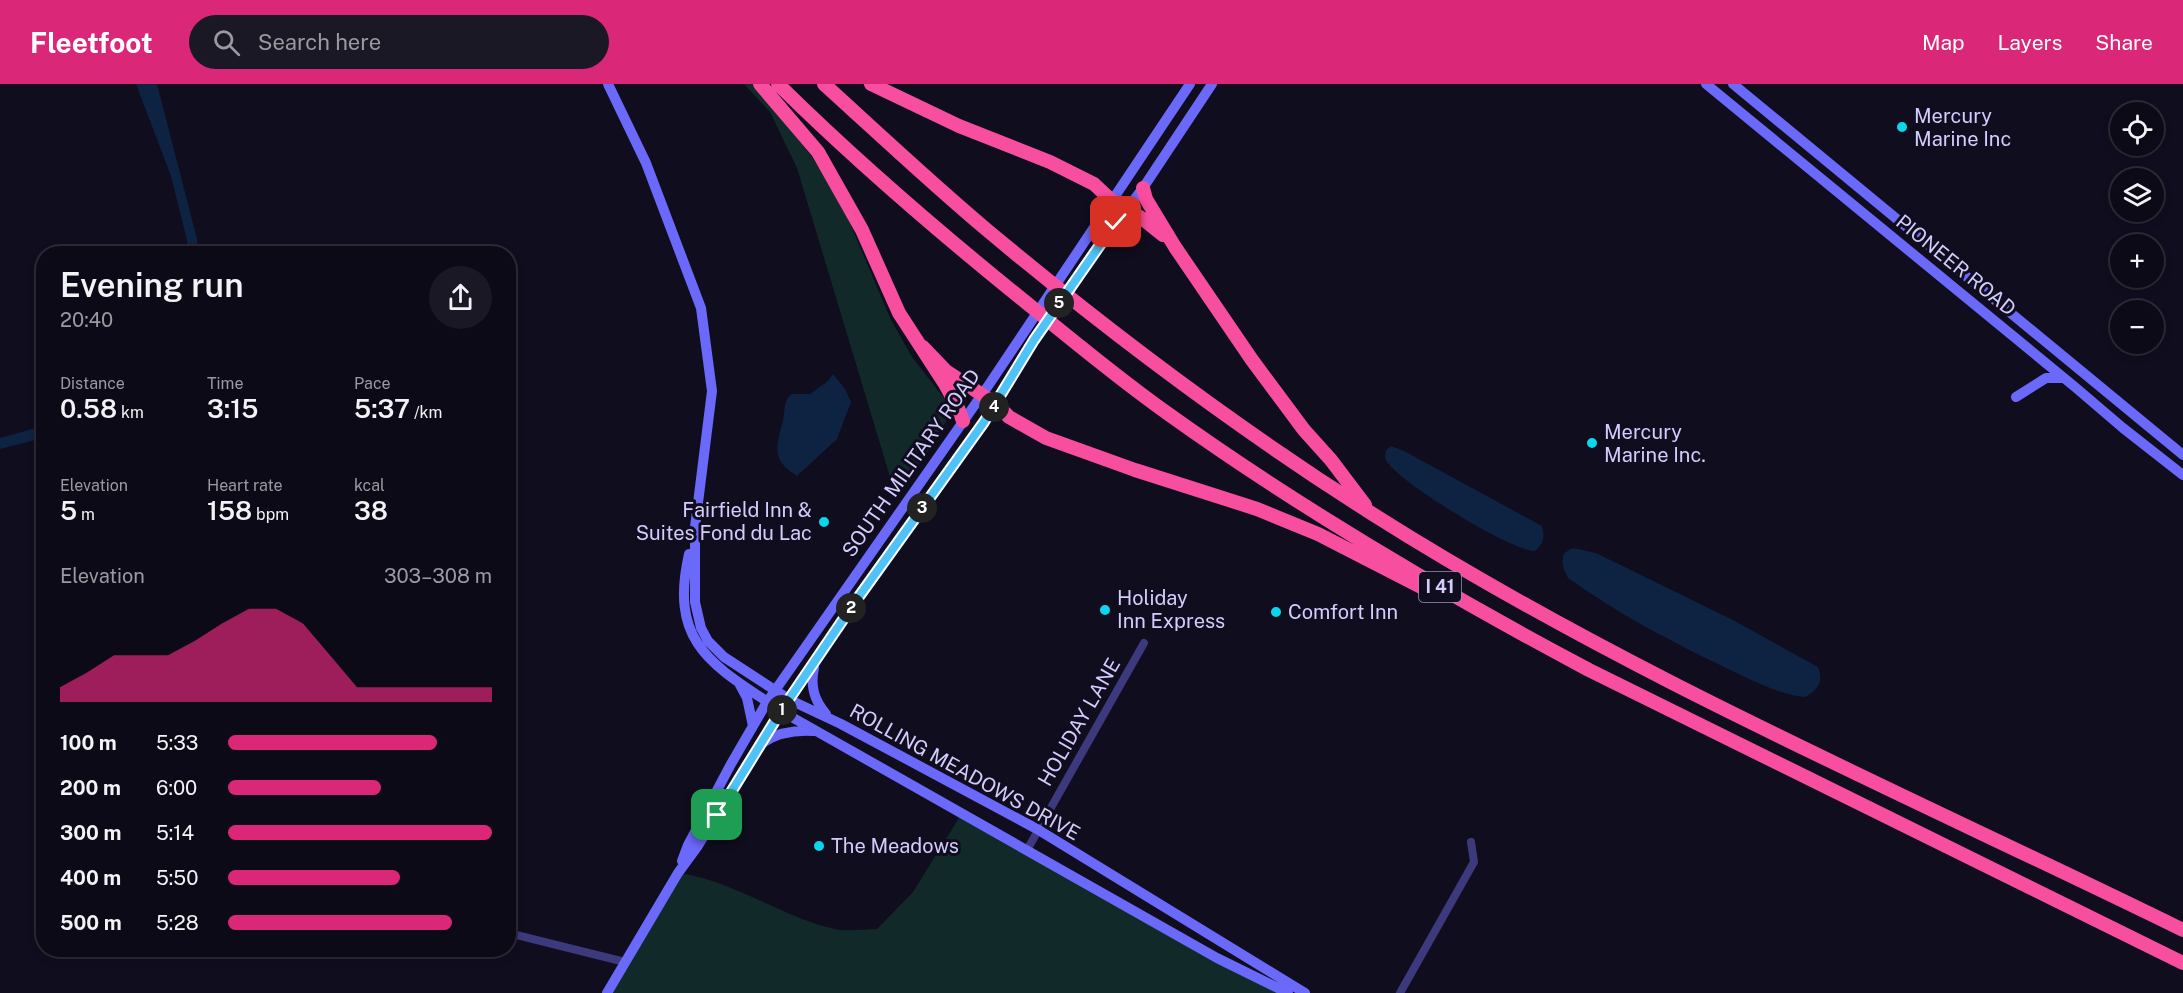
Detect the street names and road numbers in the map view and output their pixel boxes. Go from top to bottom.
street label: PIONEER ROAD [1891,209,2021,321]
street label: SOUTH MILITARY ROAD [837,364,985,562]
road number: I 41 [1419,572,1461,602]
street label: HOLIDAY LANE [1033,654,1125,790]
street label: ROLLING MEADOWS DRIVE [846,699,1084,845]

